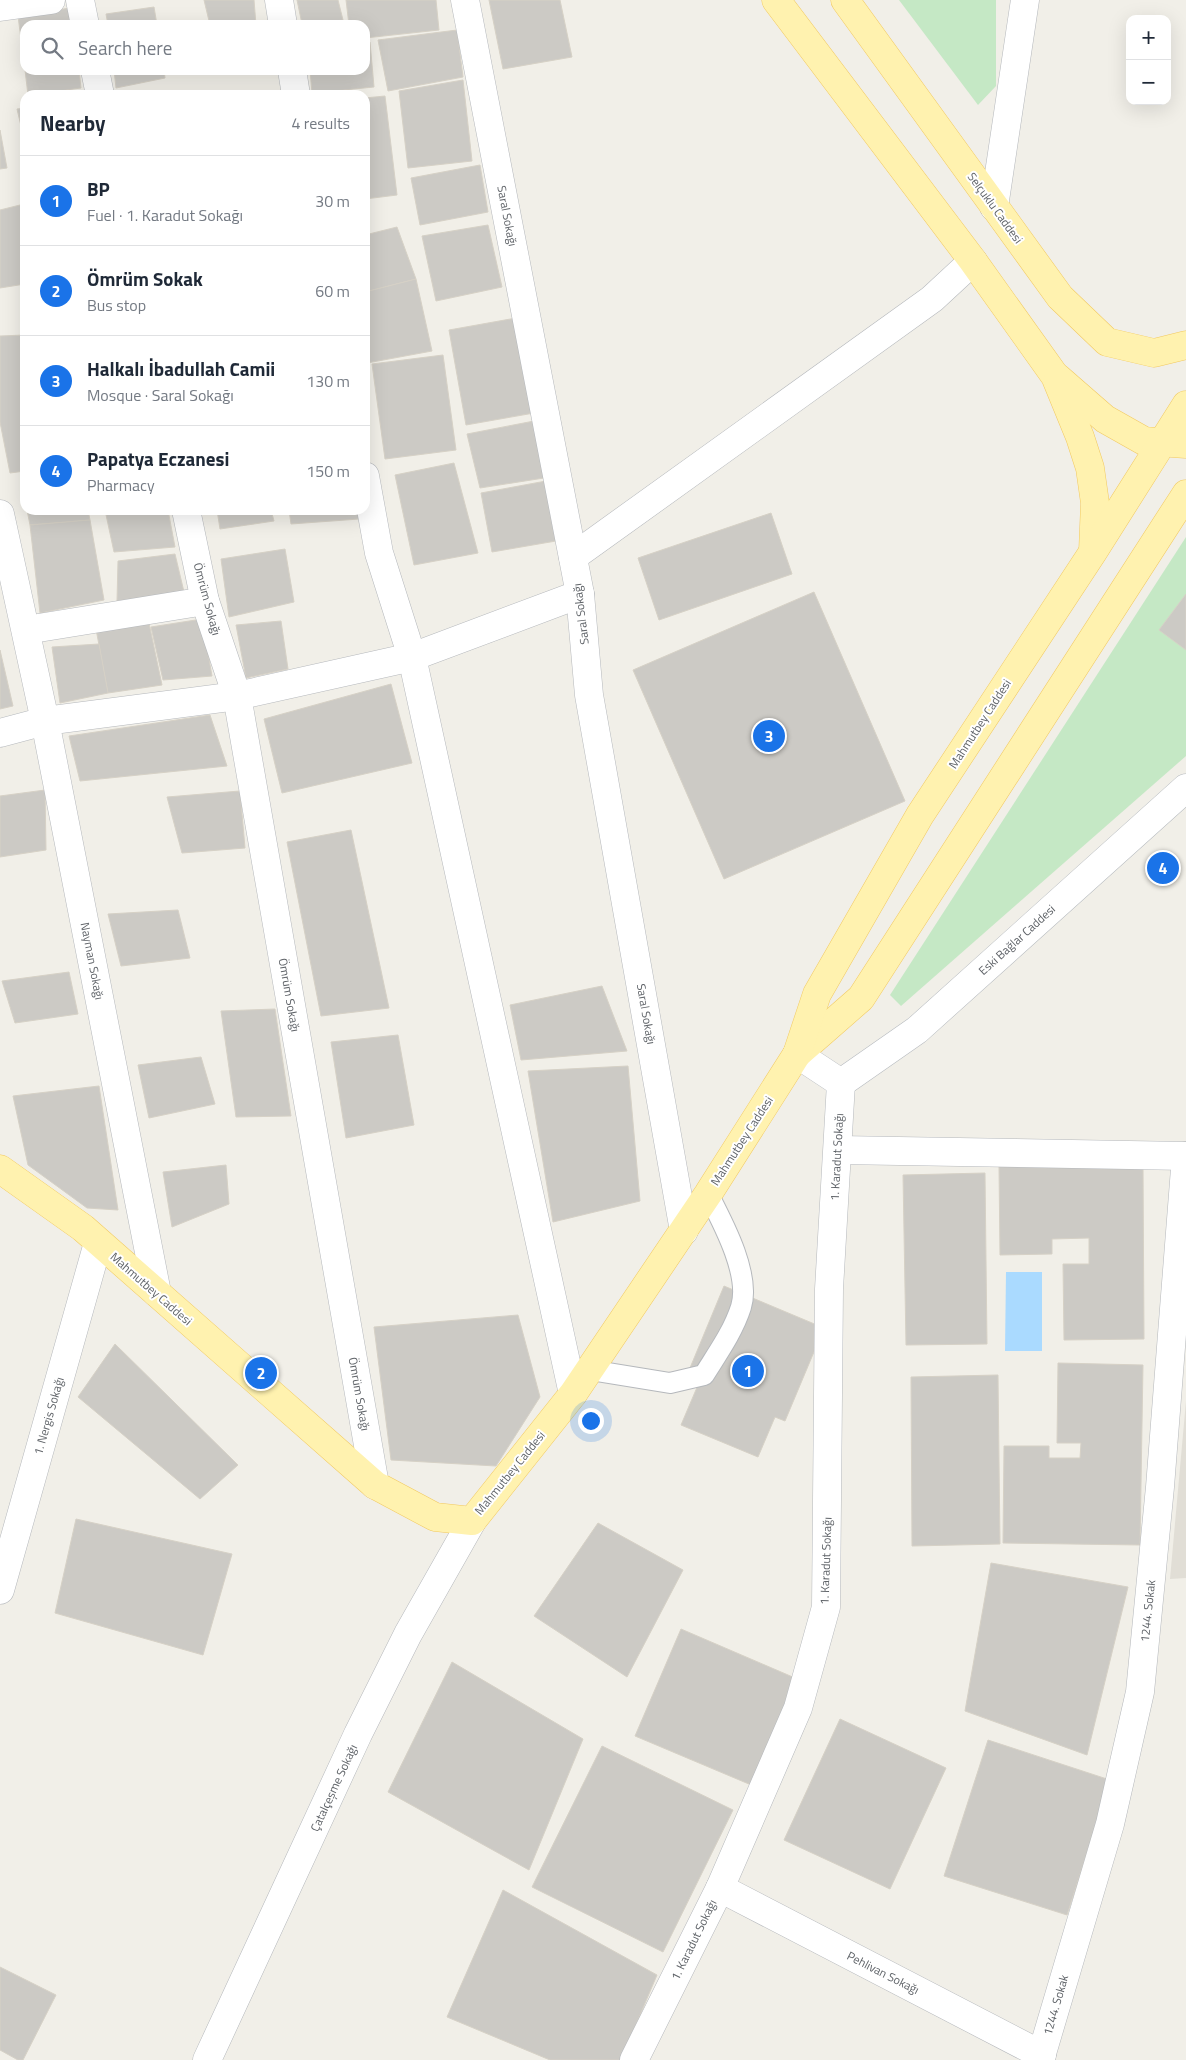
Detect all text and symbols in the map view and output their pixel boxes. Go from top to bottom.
map controls [1126,15,1171,105]
button: + [1126,15,1171,60]
search box [20,20,370,75]
text: Search here [78,33,172,62]
icon: search [38,34,66,62]
button: − [1126,60,1171,105]
text: Nearby [40,107,105,139]
text: 4 results [291,111,350,135]
street label: Selçuklu Caddesi [963,168,1028,247]
text: BP [87,174,110,203]
street label: Saral Sokağı [492,184,523,248]
text: 1 [52,189,60,213]
text: 30 m [315,189,350,213]
text: Fuel · 1. Karadut Sokağı [87,203,243,227]
text: Ömrüm Sokak [87,264,203,293]
text: 2 [52,279,60,303]
text: 60 m [315,279,350,303]
text: Bus stop [87,293,146,317]
text: Halkalı İbadullah Camii [87,354,275,383]
text: 3 [52,369,60,393]
text: 130 m [306,369,350,393]
text: Mosque · Saral Sokağı [87,383,234,407]
text: Papatya Eczanesi [87,444,229,473]
text: 4 [52,459,60,483]
text: 150 m [306,459,350,483]
text: Pharmacy [87,473,155,497]
street label: Ömrüm Sokağı [189,560,226,637]
street label: Saral Sokağı [567,582,594,646]
street label: Mahmutbey Caddesi [943,675,1016,772]
pin: 3 [753,717,785,755]
pin: 4 [1147,849,1179,887]
street label: Eski Bağlar Caddesi [974,900,1059,979]
street label: Nayman Sokağı [76,921,109,1001]
street label: Ömrüm Sokağı [274,957,305,1033]
street label: Saral Sokağı [632,982,661,1046]
street label: Mahmutbey Caddesi [705,1092,778,1189]
street label: 1. Karadut Sokağı [825,1113,848,1201]
street label: Mahmutbey Caddesi [106,1248,197,1330]
pin: 1 [732,1352,764,1390]
pin: 2 [245,1354,277,1392]
street label: Ömrüm Sokağı [344,1356,375,1432]
street label: 1. Nergis Sokağı [28,1375,69,1457]
your location [578,1408,604,1434]
street label: Mahmutbey Caddesi [470,1427,550,1519]
street label: 1. Karadut Sokağı [814,1517,837,1605]
street label: 1244. Sokak [1135,1579,1160,1643]
street label: Çatalçeşme Sokağı [305,1741,362,1835]
street label: 1. Karadut Sokağı [666,1896,721,1983]
street label: Pehlivan Sokağı [844,1946,923,1999]
street label: 1244. Sokak [1038,1972,1073,2037]

